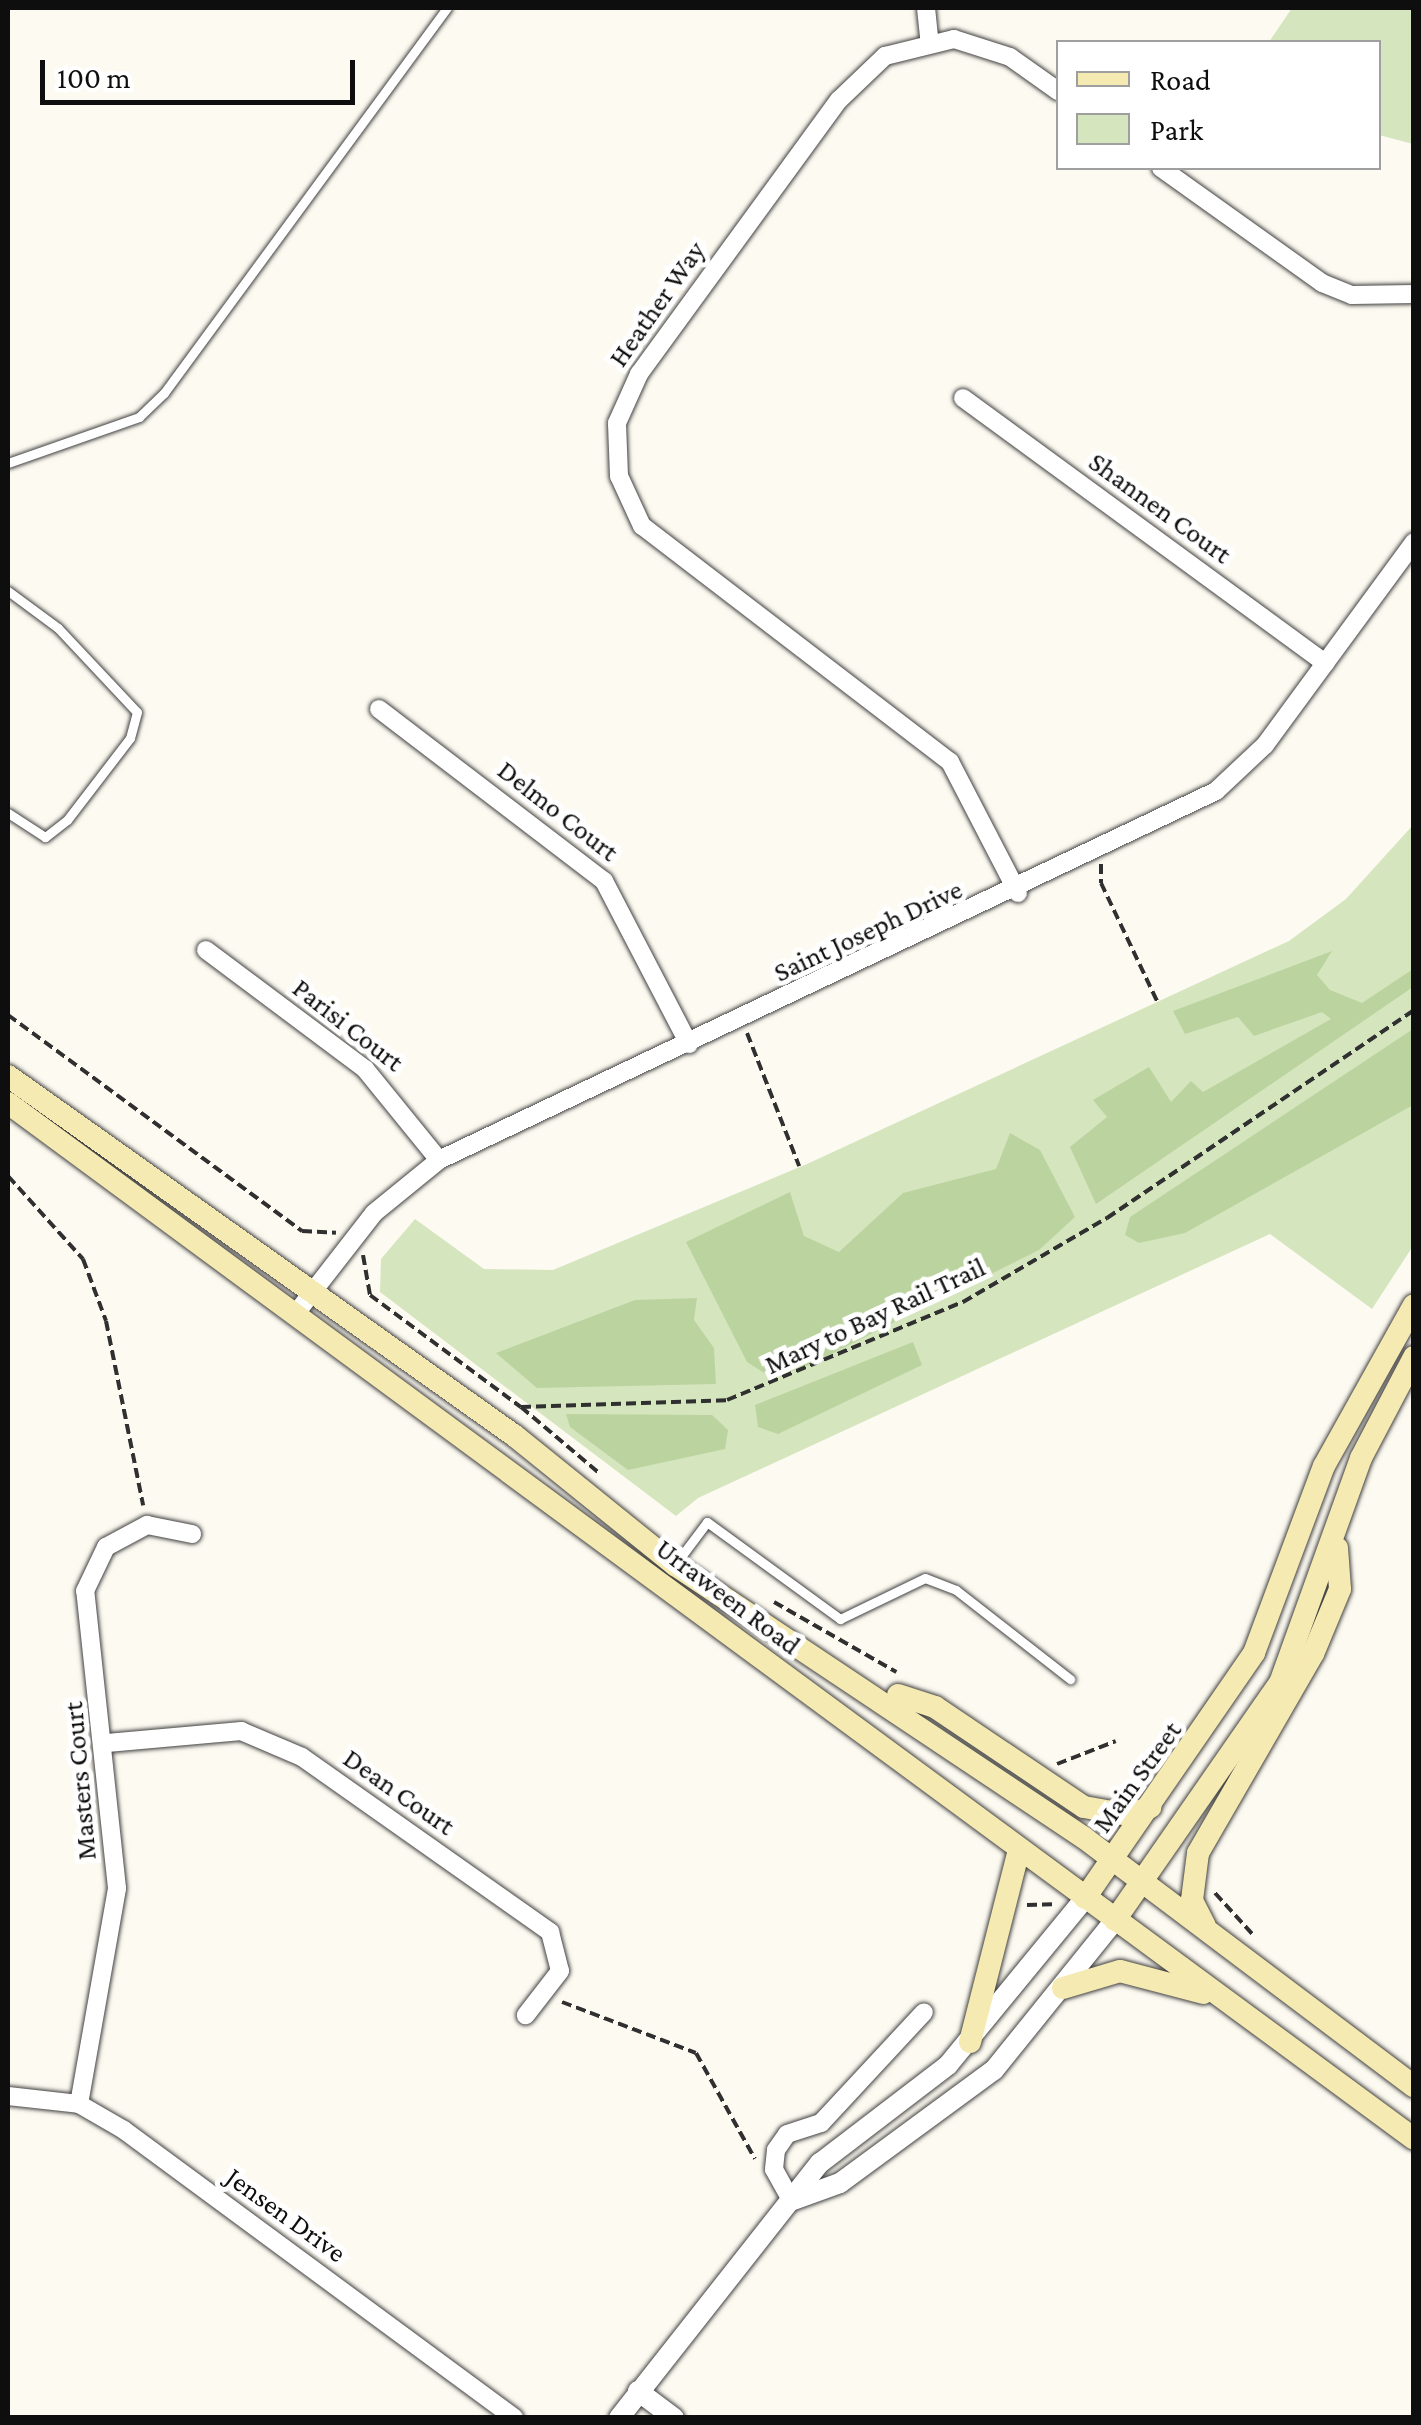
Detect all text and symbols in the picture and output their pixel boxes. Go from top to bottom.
scale bar [45,40,360,102]
legend [1056,40,1381,170]
text: 100 m [57,61,131,94]
text: Road [1150,63,1211,96]
text: Park [1150,113,1203,146]
street label: Heather Way [601,235,713,373]
street label: Shannen Court [1082,445,1238,571]
street label: Delmo Court [491,753,625,869]
street label: Saint Joseph Drive [768,873,968,989]
street label: Parisi Court [286,971,410,1079]
street label: Mary to Bay Rail Trail [759,1250,991,1382]
street label: Urraween Road [649,1532,807,1662]
street label: Masters Court [56,1700,104,1862]
street label: Main Street [1085,1715,1189,1839]
street label: Dean Court [337,1741,461,1843]
street label: Jensen Drive [219,2160,353,2270]

